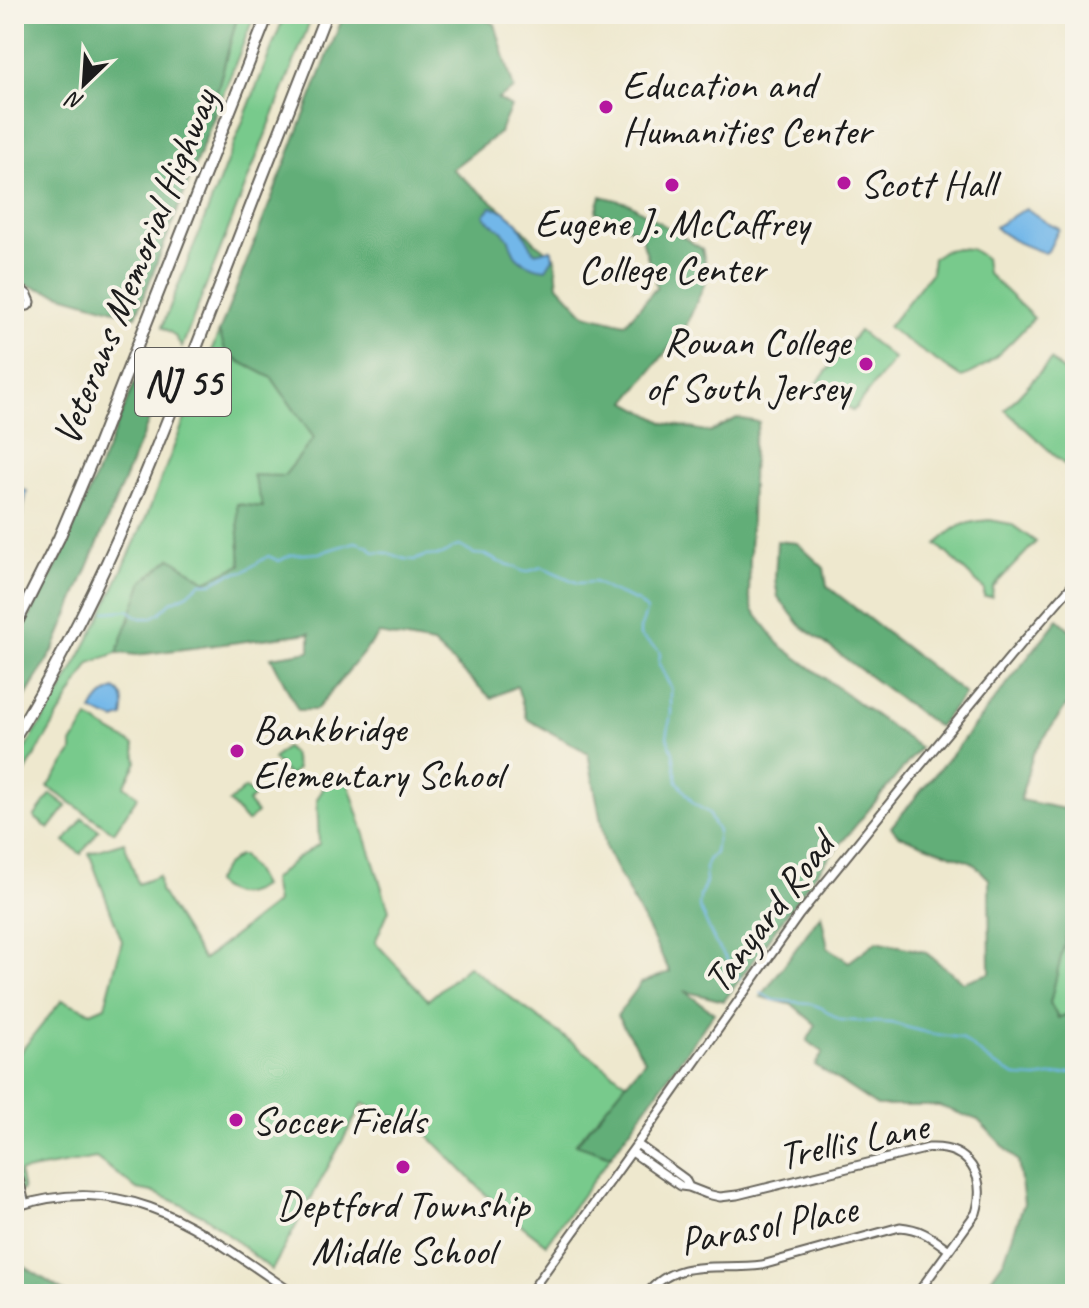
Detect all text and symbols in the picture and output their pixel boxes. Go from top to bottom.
north arrow [44,44,124,124]
place label: Education and Humanities Center [622,60,874,156]
street label: Veterans Memorial Highway [41,80,230,452]
text: N [61,84,88,117]
marker: Education and Humanities Center [597,98,615,116]
place label: Scott Hall [860,159,1001,209]
marker: Scott Hall [835,174,853,192]
marker: Eugene J. McCaffrey College Center [663,176,681,194]
place label: Eugene J. McCaffrey College Center [535,198,813,294]
place label: Rowan College of South Jersey [645,317,853,413]
road number: NJ 55 [135,348,231,416]
marker: Rowan College of South Jersey [857,355,875,373]
place label: Bankbridge Elementary School [253,704,509,800]
marker: Bankbridge Elementary School [228,742,246,760]
street label: Tanyard Road [692,817,849,1003]
place label: Soccer Fields [252,1096,429,1146]
street label: Trellis Lane [774,1100,935,1181]
marker: Soccer Fields [227,1111,245,1129]
marker: Deptford Township Middle School [394,1158,412,1176]
place label: Deptford Township Middle School [277,1180,531,1276]
street label: Parasol Place [675,1183,864,1267]

